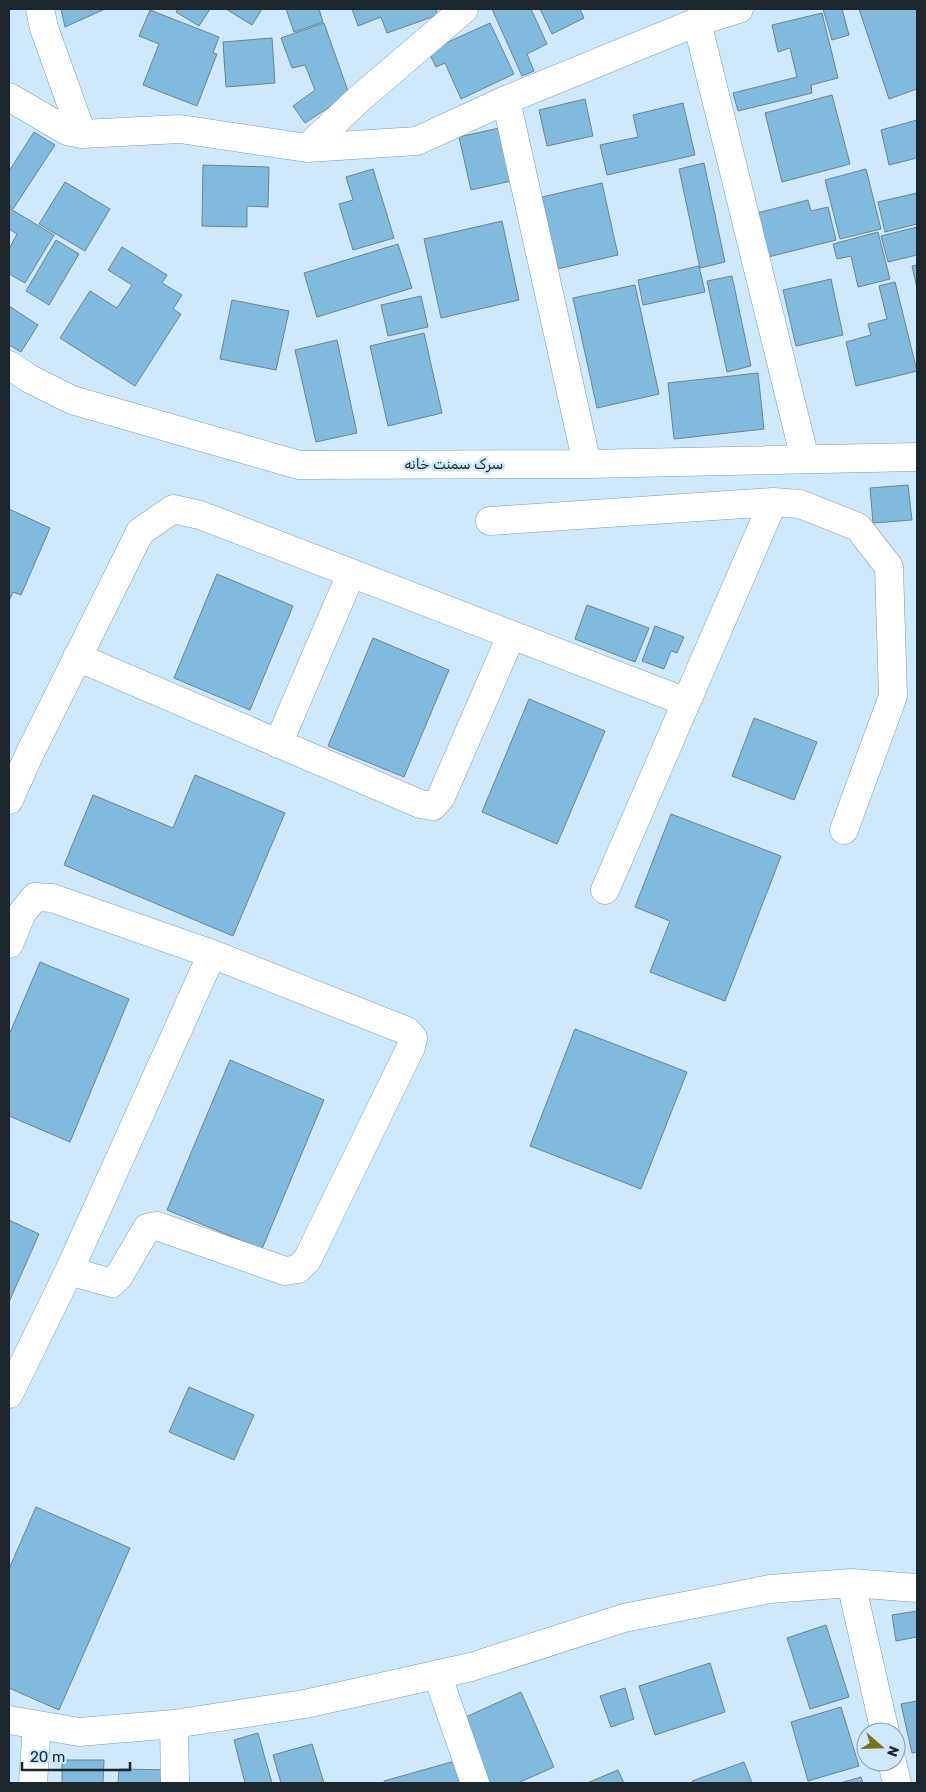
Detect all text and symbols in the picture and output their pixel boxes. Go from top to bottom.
street label: سرک سمنت خانه [405,456,503,473]
north arrow [856,1722,906,1772]
scale bar [22,1740,130,1772]
text: N [883,1744,902,1759]
text: 20 m [30,1748,65,1766]

